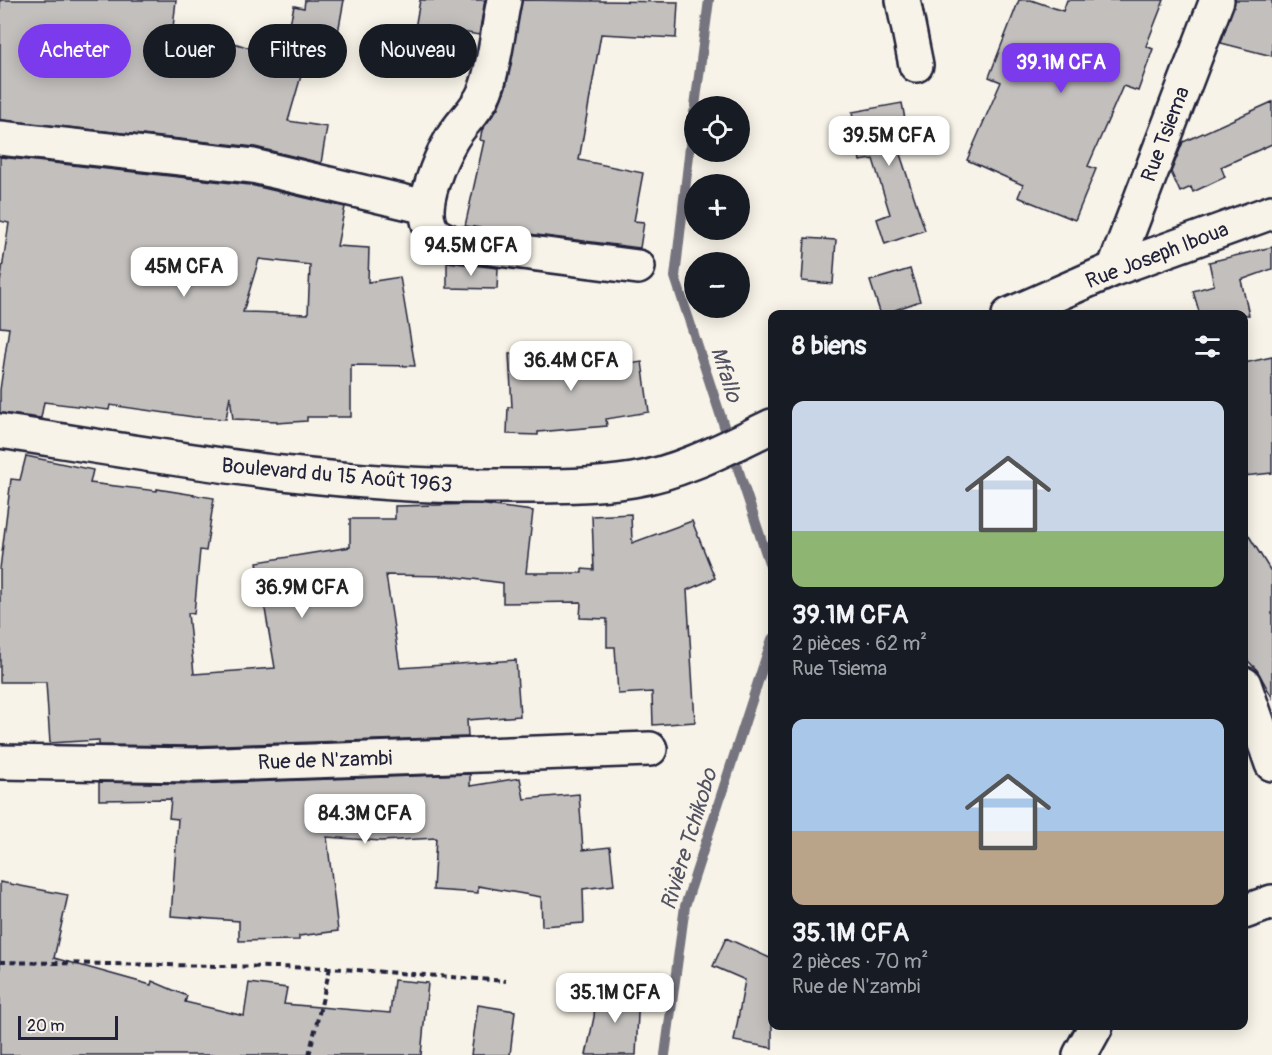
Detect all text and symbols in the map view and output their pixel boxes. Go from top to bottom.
chip: Acheter [18,24,131,78]
chip: Louer [143,24,236,78]
chip: Filtres [248,24,347,78]
chip: Nouveau [359,24,477,78]
pin: 39.1M CFA [992,43,1130,94]
text: 39.1M CFA [1016,50,1106,75]
street label: Rue Tsiema [1135,83,1196,186]
map controls [684,96,750,318]
button: locate [684,96,750,162]
pin: 39.5M CFA [820,116,958,167]
text: 39.5M CFA [843,123,935,148]
button: + [684,174,750,240]
street label: Rue Joseph Iboua [1082,216,1232,295]
pin: 94.5M CFA [402,226,540,277]
text: 94.5M CFA [424,233,518,258]
pin: 45M CFA [129,247,239,298]
button: − [684,252,750,318]
text: 45M CFA [145,254,223,279]
text: 8 biens [792,330,866,362]
icon: filters [1191,330,1224,363]
pin: 36.4M CFA [502,341,640,392]
water label: Mfallo [704,343,749,408]
text: 36.4M CFA [524,348,618,373]
icon: home [954,440,1062,548]
street label: Boulevard du 15 Août 1963 [220,452,453,499]
pin: 36.9M CFA [233,568,371,619]
text: 36.9M CFA [255,575,349,600]
text: 39.1M CFA [792,599,909,631]
text: 2 pièces · 62 m² [792,631,927,656]
text: Rue Tsiema [792,656,887,681]
street label: Rue de N'zambi [257,745,393,776]
icon: home [954,758,1062,866]
water label: Rivière Tchikobo [654,763,724,913]
pin: 84.3M CFA [296,794,434,845]
text: 84.3M CFA [318,801,412,826]
text: 35.1M CFA [792,917,909,949]
text: 2 pièces · 70 m² [792,949,928,974]
pin: 35.1M CFA [546,973,684,1024]
text: Rue de N'zambi [792,974,920,999]
text: 35.1M CFA [570,980,660,1005]
scale bar [18,1013,118,1040]
text: 20 m [27,1016,65,1036]

